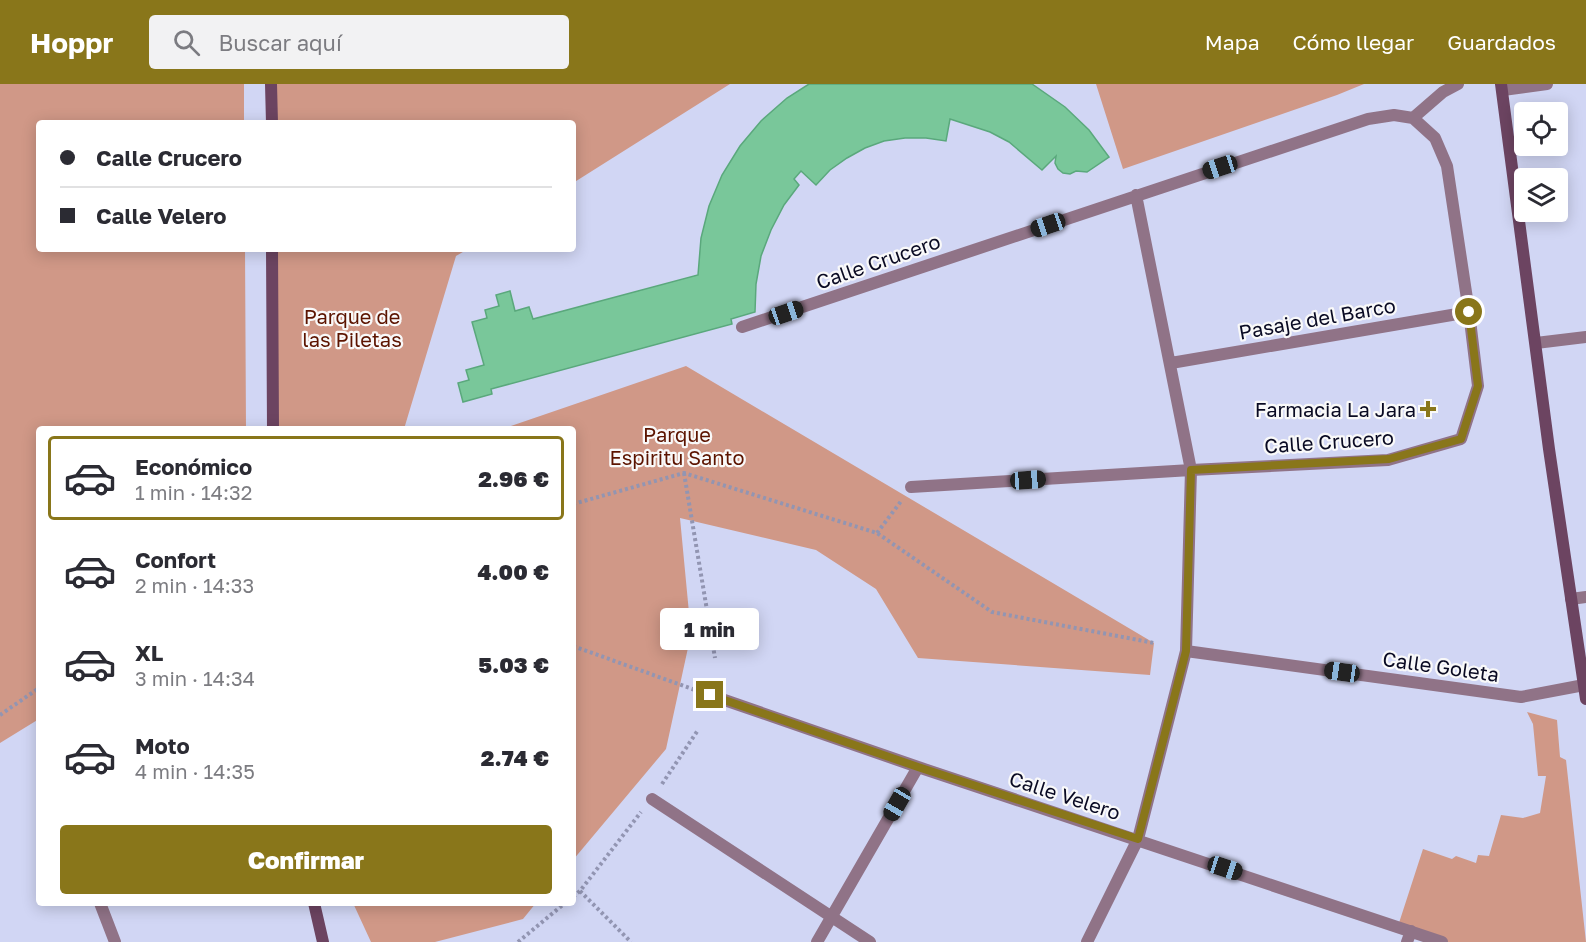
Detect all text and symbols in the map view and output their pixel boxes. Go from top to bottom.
search box [149,15,569,69]
text: Hoppr [30,26,113,59]
icon: search [170,26,203,59]
text: Buscar aquí [218,29,342,56]
text: Mapa [1205,29,1260,55]
text: Cómo llegar [1293,29,1414,55]
text: Guardados [1447,29,1556,55]
map controls [1514,102,1568,222]
button: locate [1514,102,1568,156]
text: Calle Crucero [96,144,242,171]
car [1200,153,1240,181]
button: layers [1514,168,1568,222]
text: Calle Velero [96,202,226,229]
car [1028,211,1068,239]
street label: Calle Crucero [813,229,943,293]
street label: Pasaje del Barco [1237,292,1397,344]
route start [1455,298,1482,325]
car [766,299,806,327]
park label: Parque de las Piletas [302,304,402,351]
place label: Farmacia La Jara [1255,397,1416,421]
marker: Farmacia La Jara [1421,402,1435,416]
park label: Parque Espiritu Santo [610,422,744,469]
street label: Calle Crucero [1263,425,1395,457]
icon: car [63,451,117,505]
text: Económico [135,453,252,480]
text: 2.96 € [478,465,549,492]
car [1009,470,1047,490]
text: 1 min · 14:32 [135,480,252,504]
icon: car [63,544,117,598]
text: Confort [135,546,216,573]
text: 4.00 € [477,558,549,585]
text: 2 min · 14:33 [135,573,254,597]
callout: 1 min [660,608,760,650]
text: 1 min [684,617,735,641]
icon: car [63,637,117,691]
text: XL [135,639,163,666]
street label: Calle Goleta [1381,646,1501,686]
text: 5.03 € [478,651,549,678]
car [1323,661,1361,683]
text: 3 min · 14:34 [135,666,255,690]
route end [696,681,723,708]
icon: car [63,730,117,784]
text: Moto [135,732,190,759]
text: 2.74 € [481,744,549,771]
text: 4 min · 14:35 [135,759,255,783]
street label: Calle Velero [1006,766,1124,824]
car [880,784,914,824]
button: Confirmar [60,825,552,894]
car [1205,854,1245,882]

